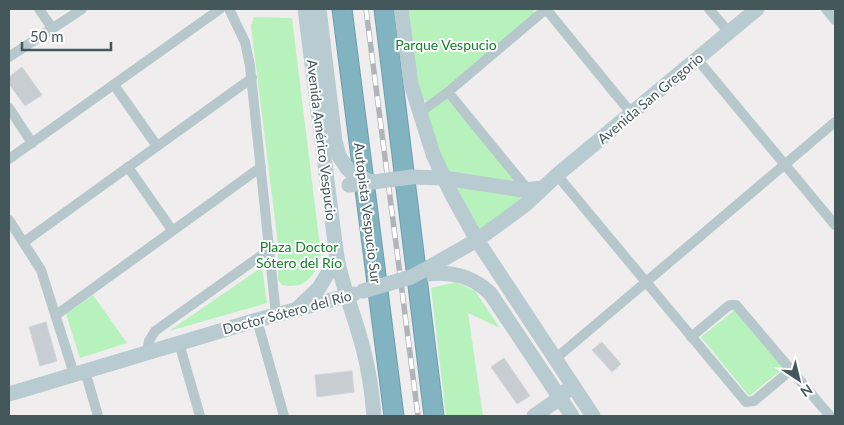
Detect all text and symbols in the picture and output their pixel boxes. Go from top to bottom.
scale bar [22,20,111,52]
text: 50 m [30,27,64,45]
park label: Parque Vespucio [395,36,497,53]
street label: Avenida San Gregorio [594,49,706,147]
street label: Avenida Américo Vespucio [304,58,340,222]
street label: Autopista Vespucio Sur [351,142,385,284]
park label: Plaza Doctor Sótero del Río [256,238,342,271]
street label: Doctor Sótero del Río [221,287,353,337]
north arrow [774,355,824,405]
text: N [797,381,816,401]

